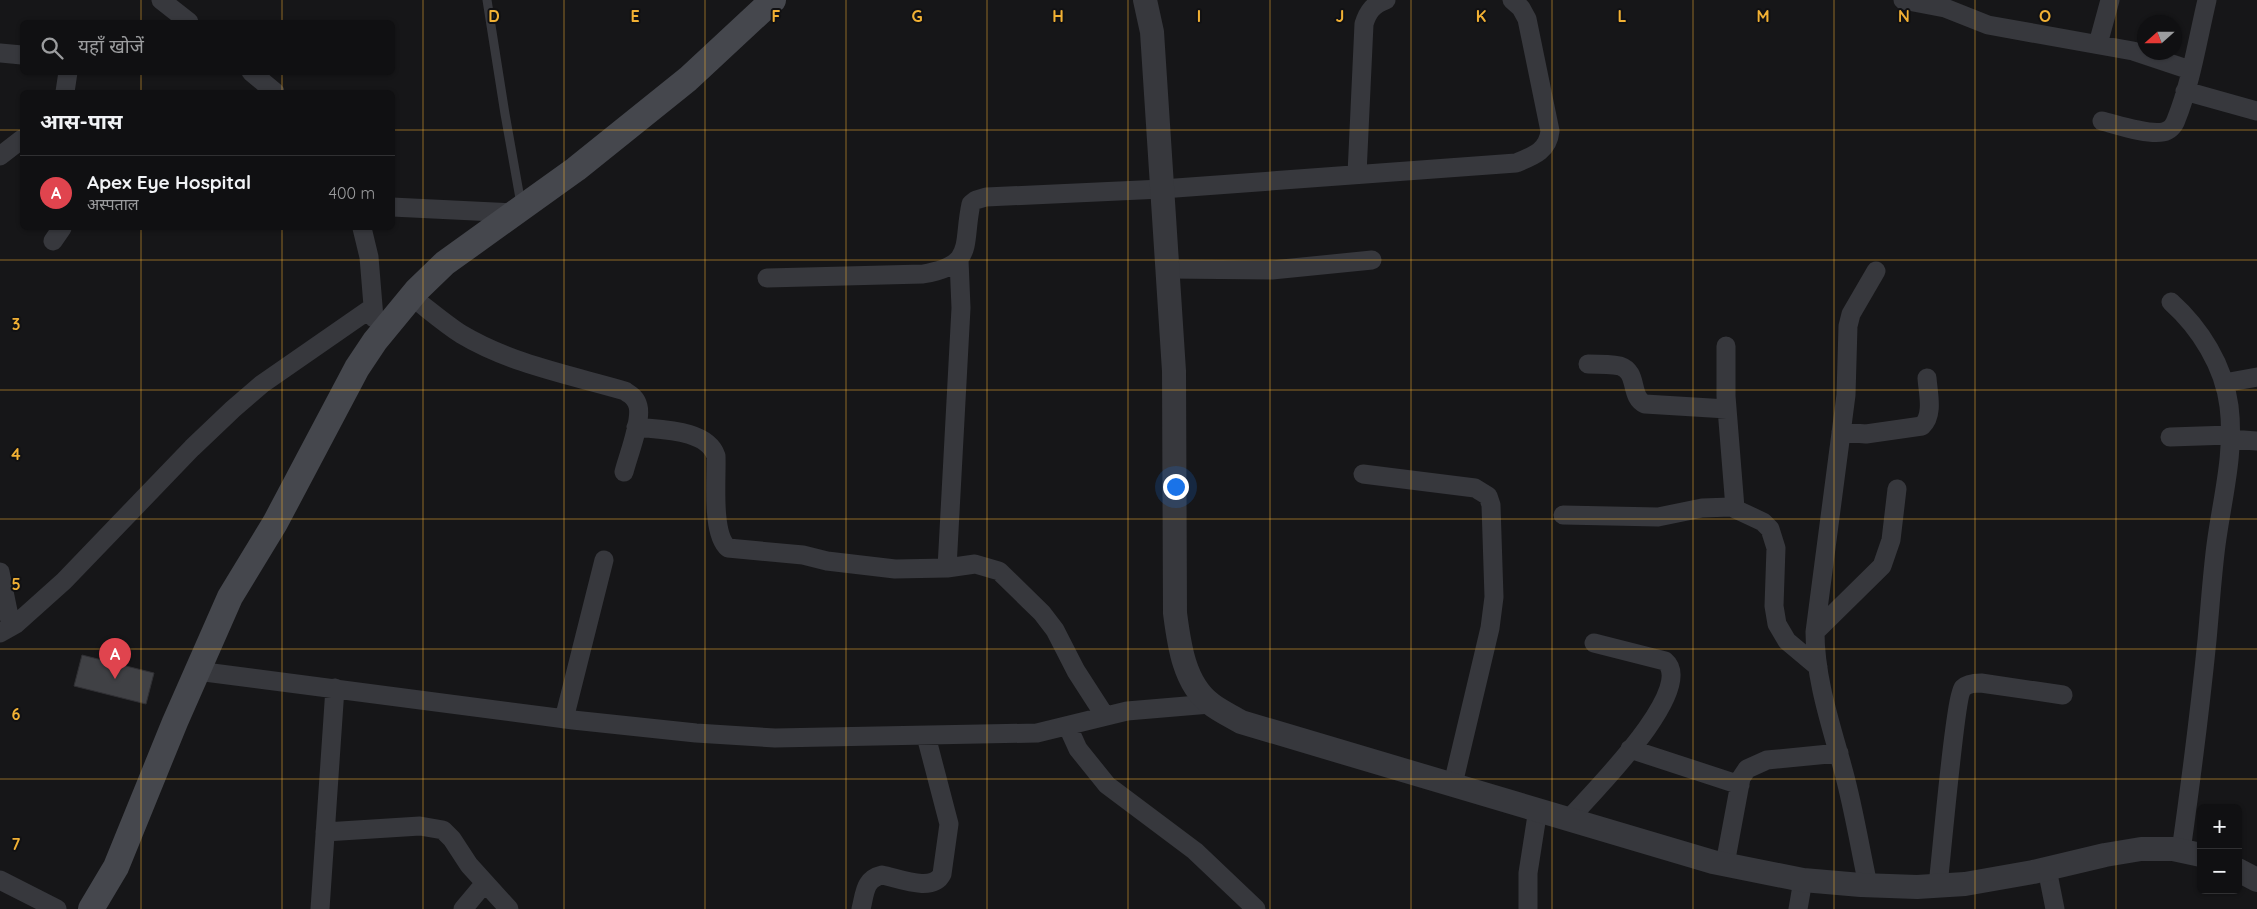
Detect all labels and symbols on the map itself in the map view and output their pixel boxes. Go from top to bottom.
text: D [488,6,500,26]
text: E [630,6,640,26]
text: F [772,6,781,26]
text: G [911,6,923,26]
text: H [1052,6,1064,26]
text: I [1197,6,1201,26]
text: J [1336,6,1344,26]
text: K [1476,6,1486,26]
text: L [1618,6,1627,26]
text: M [1756,6,1770,26]
text: N [1898,6,1910,26]
text: O [2039,6,2051,26]
north arrow [2137,15,2182,60]
text: 3 [12,314,20,334]
text: 4 [11,444,21,464]
your location [1163,474,1189,500]
text: 5 [11,574,21,594]
pin: A [99,638,131,679]
text: 6 [12,704,21,724]
text: 7 [12,834,21,854]

